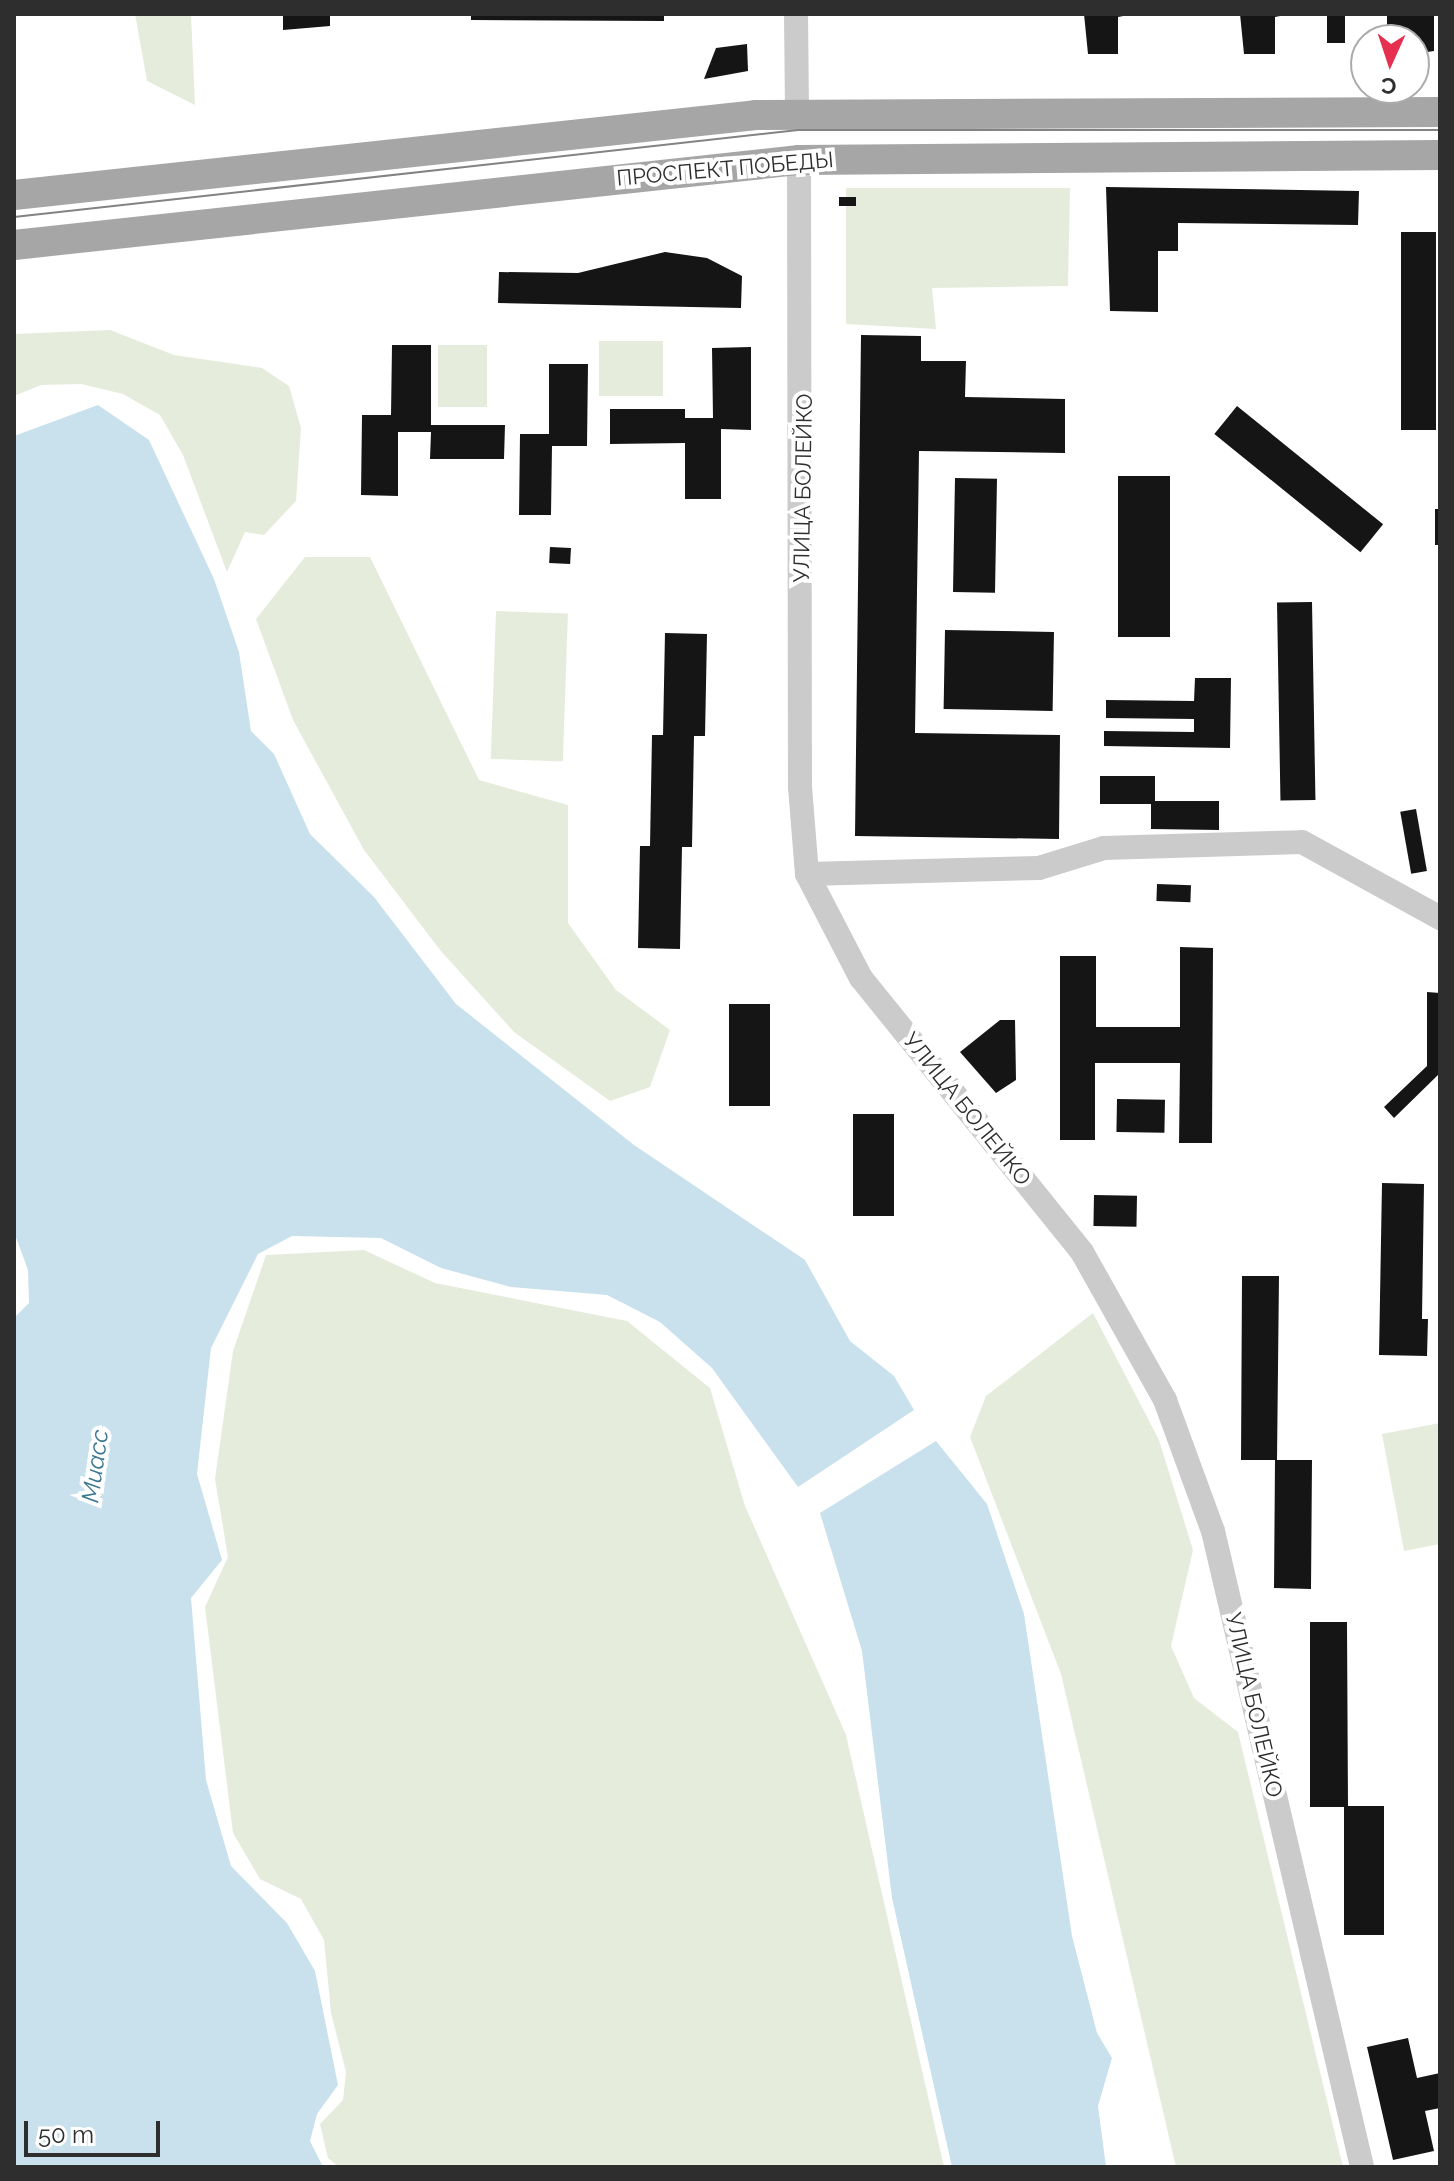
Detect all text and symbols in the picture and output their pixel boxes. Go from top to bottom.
north arrow [1350,24,1430,104]
text: С [1381,73,1397,99]
street label: ПРОСПЕКТ ПОБЕДЫ [615,146,835,192]
street label: УЛИЦА БОЛЕЙКО [788,393,818,583]
street label: УЛИЦА БОЛЕЙКО [897,1027,1037,1191]
water label: Миасс [76,1428,114,1504]
street label: УЛИЦА БОЛЕЙКО [1220,1610,1288,1800]
scale bar [28,2105,164,2155]
text: 50 m [38,2120,94,2149]

